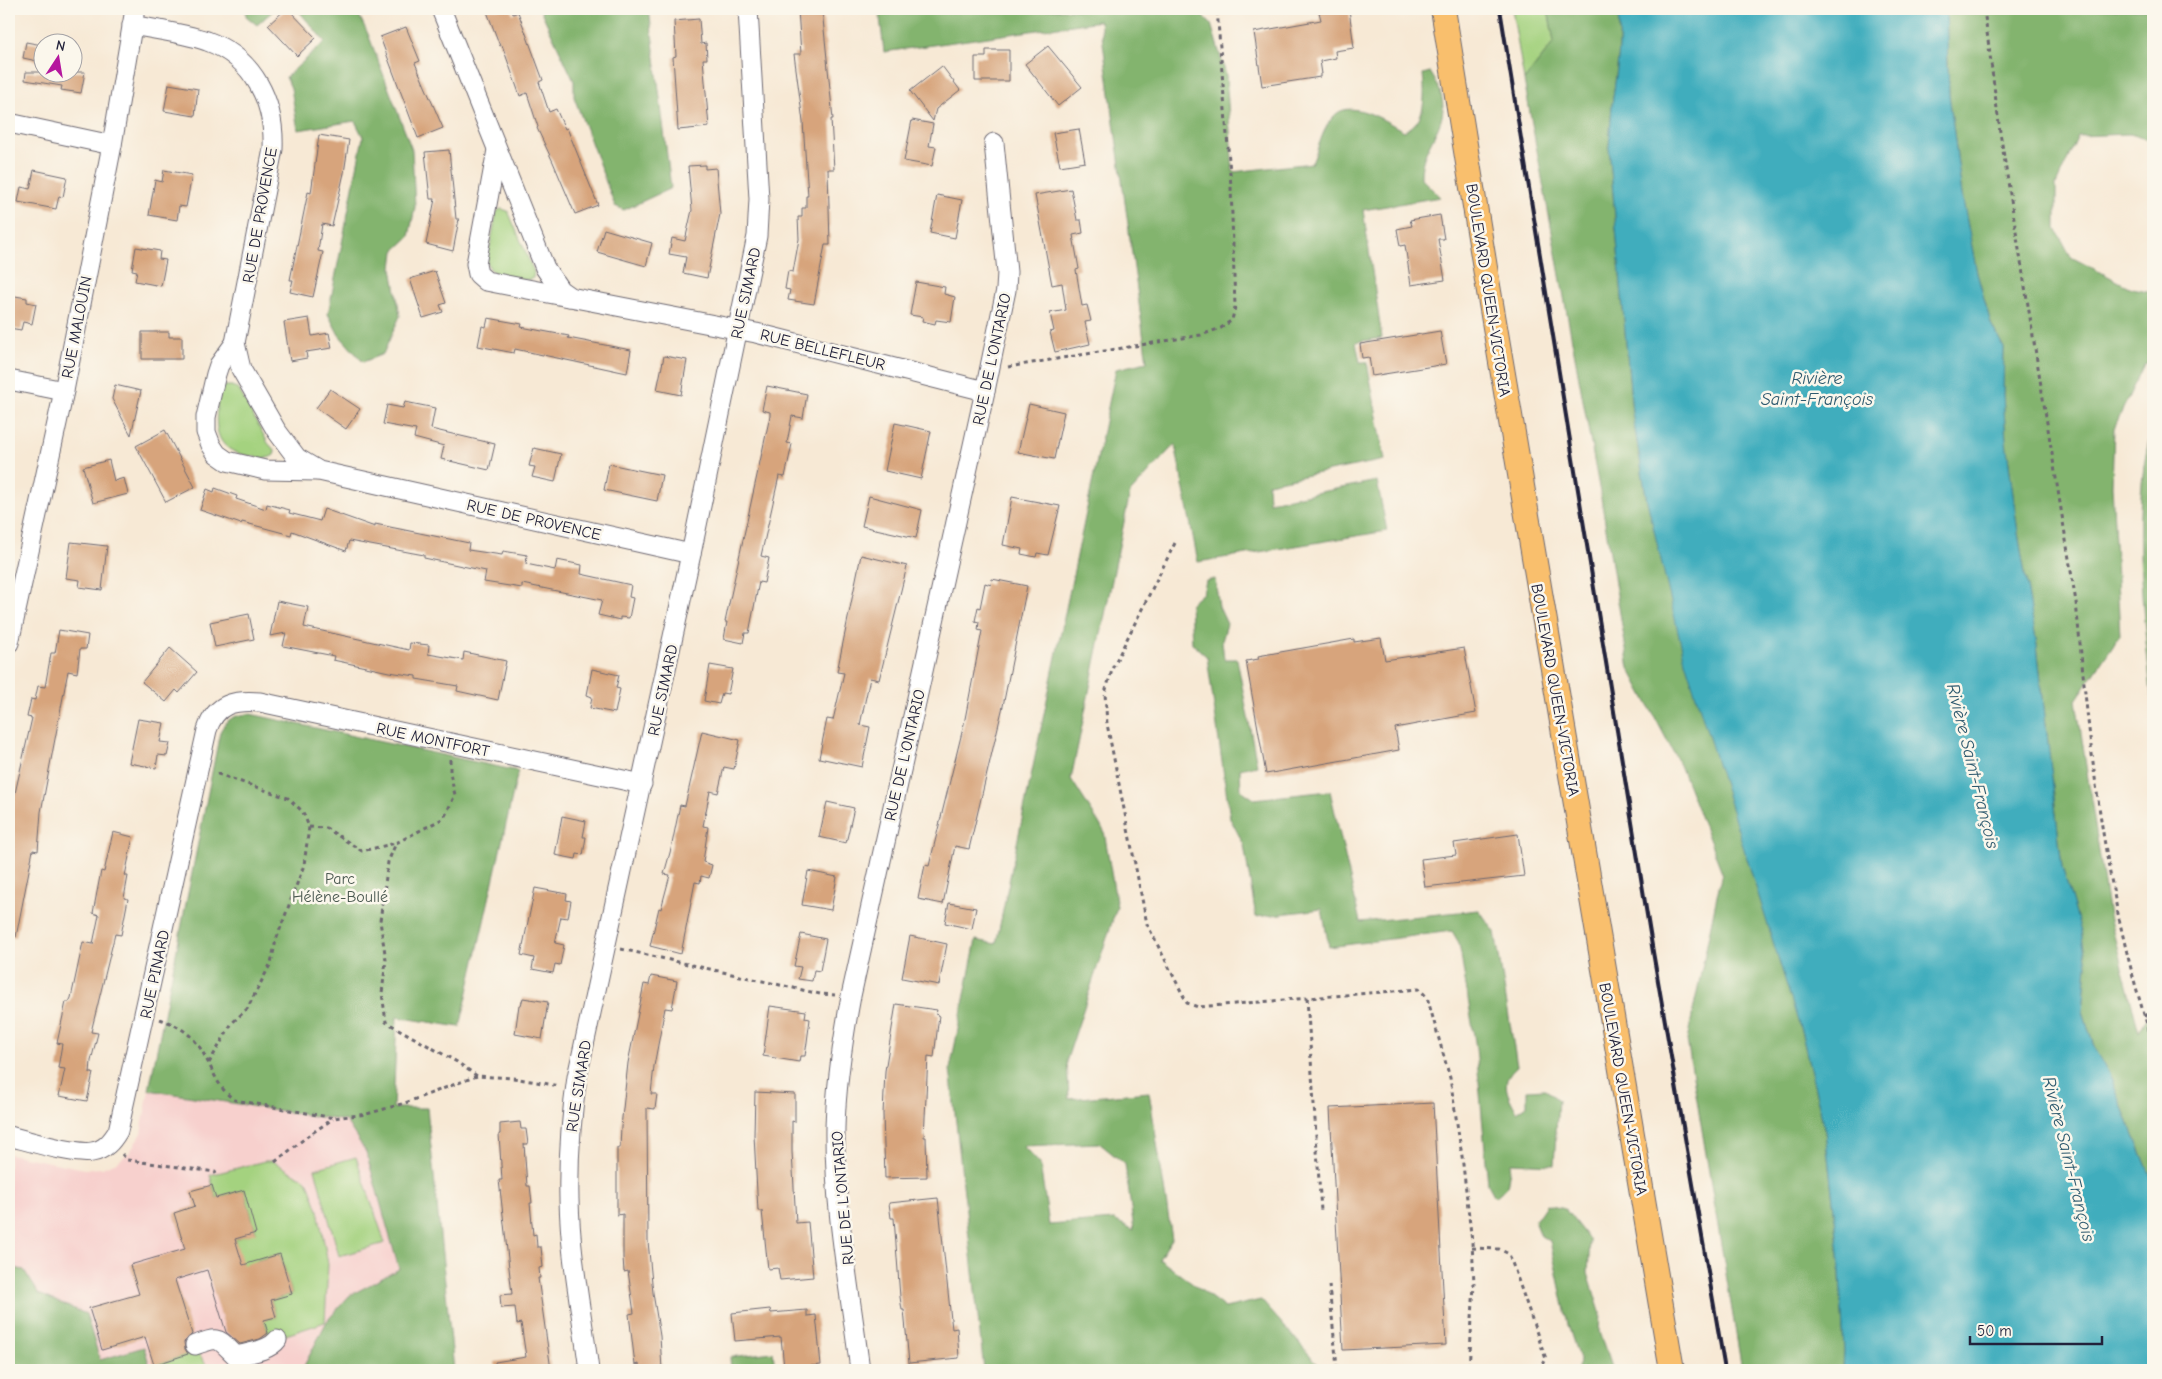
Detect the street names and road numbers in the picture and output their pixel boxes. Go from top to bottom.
street label: RUE DE PROVENCE [239,146,281,284]
street label: BOULEVARD QUEEN-VICTORIA [1462,182,1514,398]
street label: RUE SIMARD [728,246,764,341]
street label: RUE MALOUIN [58,274,96,380]
street label: RUE DE L'ONTARIO [969,292,1015,427]
street label: RUE BELLEFLEUR [758,326,888,374]
street label: RUE DE PROVENCE [465,496,603,544]
street label: BOULEVARD QUEEN-VICTORIA [1527,582,1583,798]
street label: RUE SIMARD [645,643,681,738]
street label: RUE DE L'ONTARIO [881,688,929,823]
street label: RUE MONTFORT [375,719,492,761]
street label: RUE PINARD [137,928,173,1020]
street label: BOULEVARD QUEEN-VICTORIA [1595,981,1651,1197]
street label: RUE SIMARD [563,1039,595,1133]
street label: RUE DE L'ONTARIO [828,1130,858,1266]

